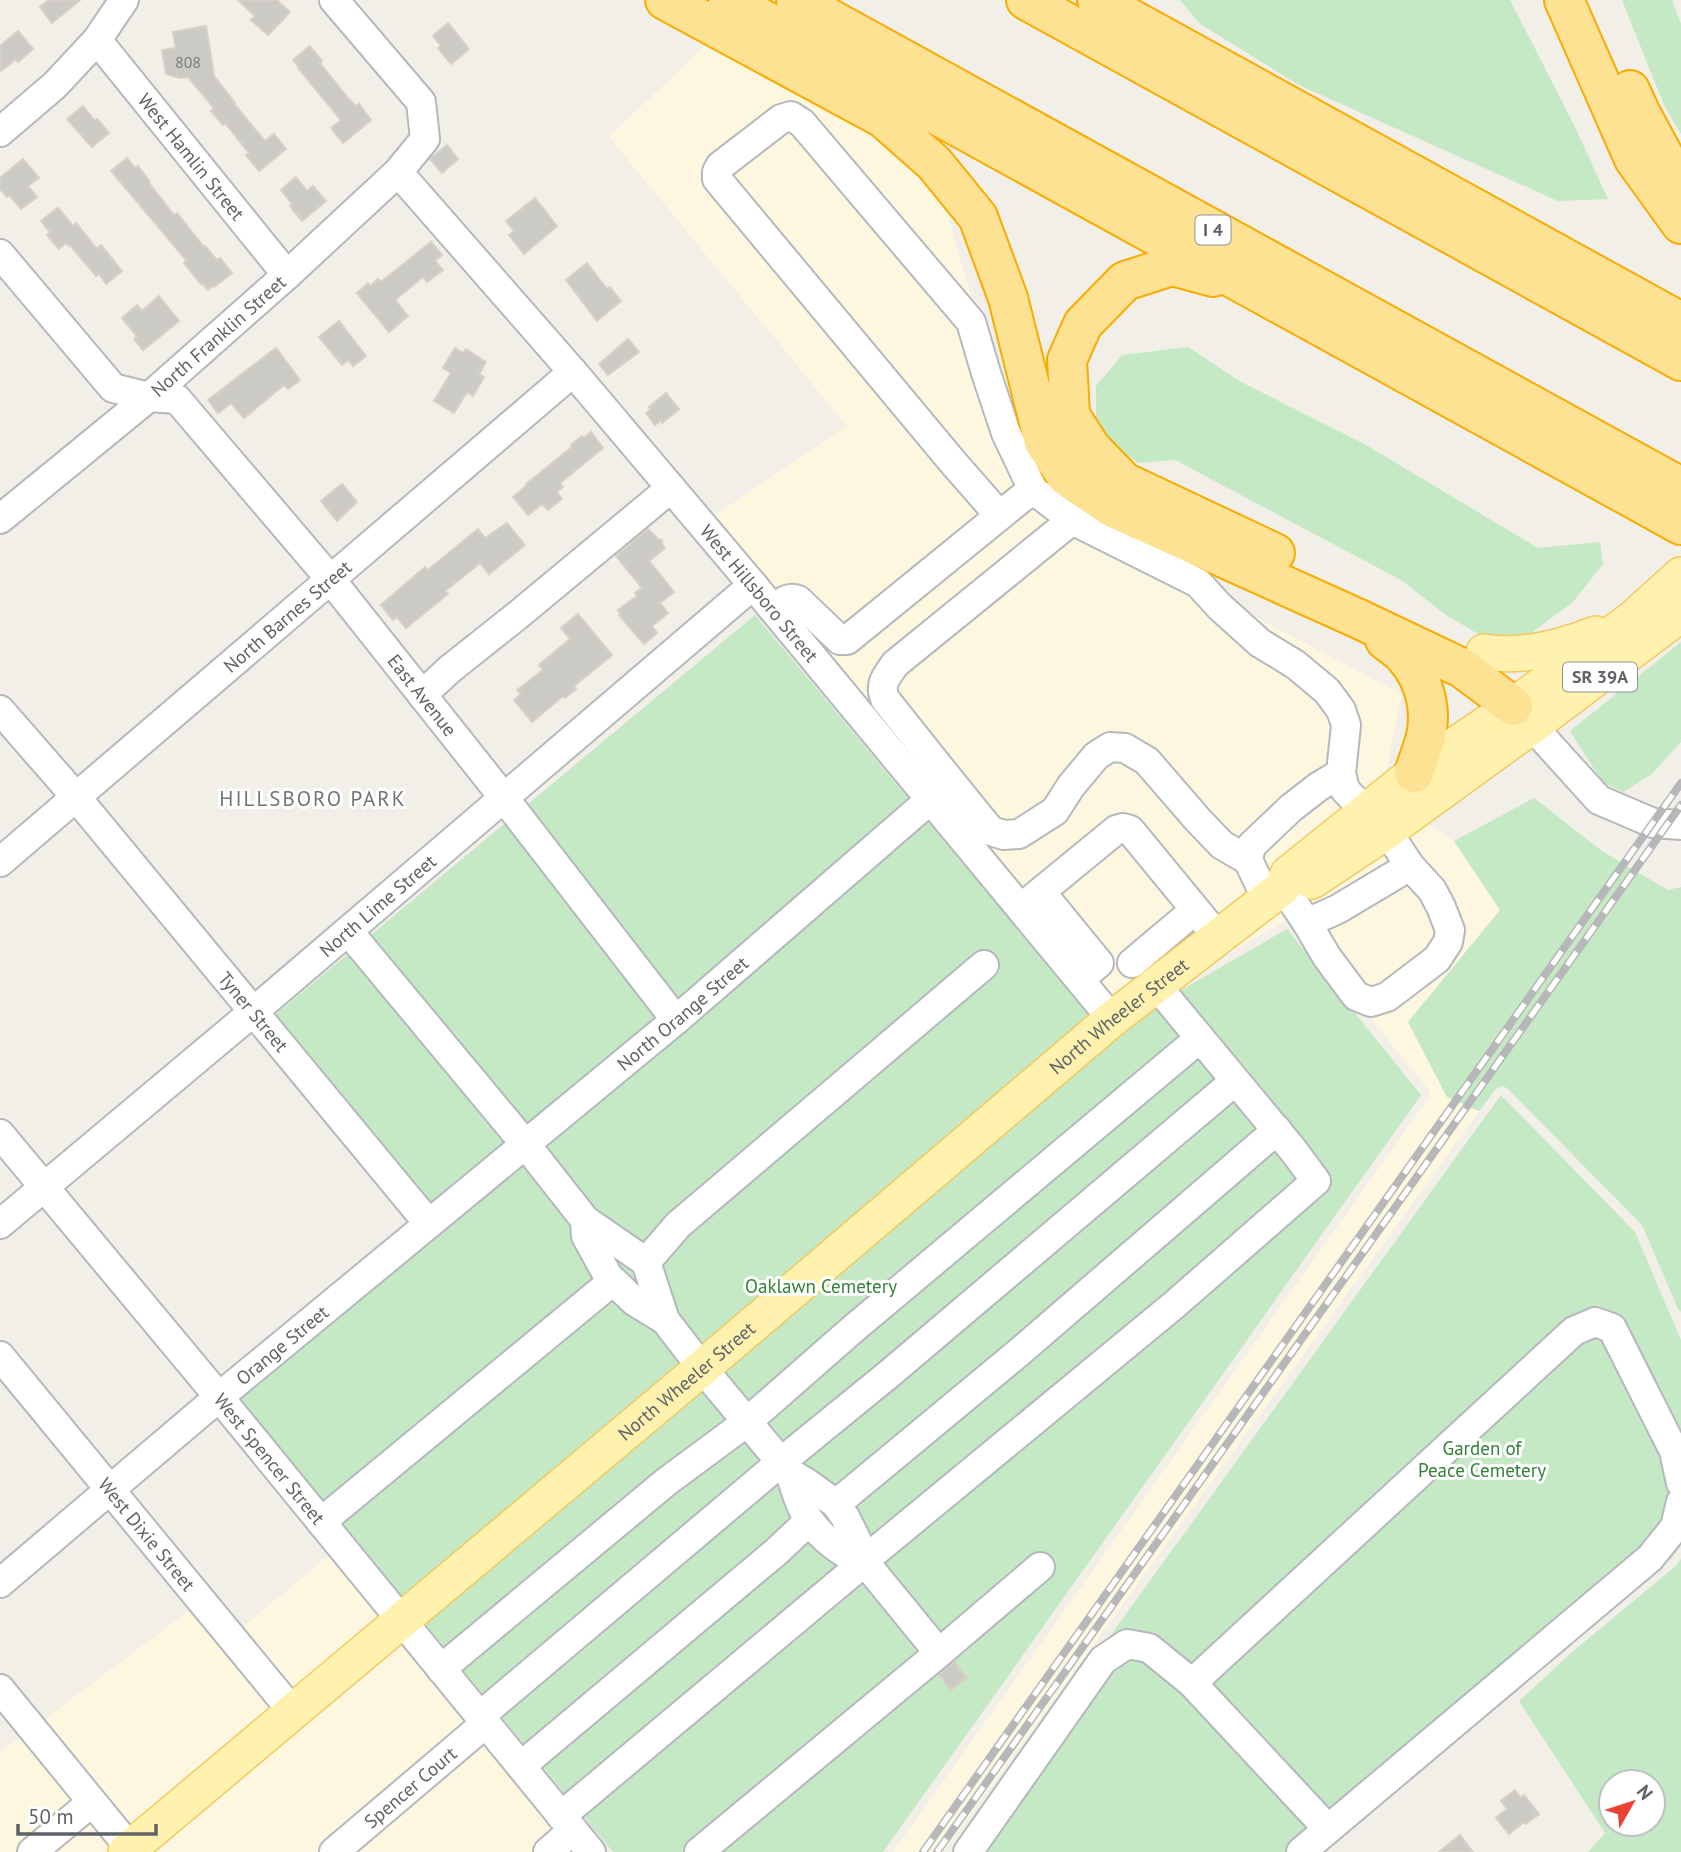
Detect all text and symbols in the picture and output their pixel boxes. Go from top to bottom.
house number: 808 [175,52,201,72]
street label: West Hamlin Street [133,88,250,225]
road number: I 4 [1196,215,1230,244]
street label: North Franklin Street [146,269,291,402]
street label: West Hillsboro Street [695,520,824,667]
street label: North Barnes Street [218,555,357,678]
street label: East Avenue [382,649,462,741]
road number: SR 39A [1563,662,1637,692]
district label: HILLSBORO PARK [219,785,407,812]
street label: North Lime Street [314,849,441,962]
street label: North Orange Street [612,951,754,1076]
street label: North Wheeler Street [1044,952,1194,1079]
street label: Tyner Street [213,967,294,1057]
park label: Oaklawn Cemetery [745,1274,897,1298]
street label: Orange Street [231,1300,334,1390]
street label: North Wheeler Street [613,1316,760,1446]
street label: West Spencer Street [209,1388,331,1530]
park label: Garden of Peace Cemetery [1418,1436,1546,1482]
street label: West Dixie Street [93,1473,201,1596]
street label: Spencer Court [359,1741,462,1833]
north arrow [1597,1768,1667,1838]
text: N [1632,1780,1658,1805]
scale bar [18,1792,156,1836]
text: 50 m [28,1803,74,1830]

